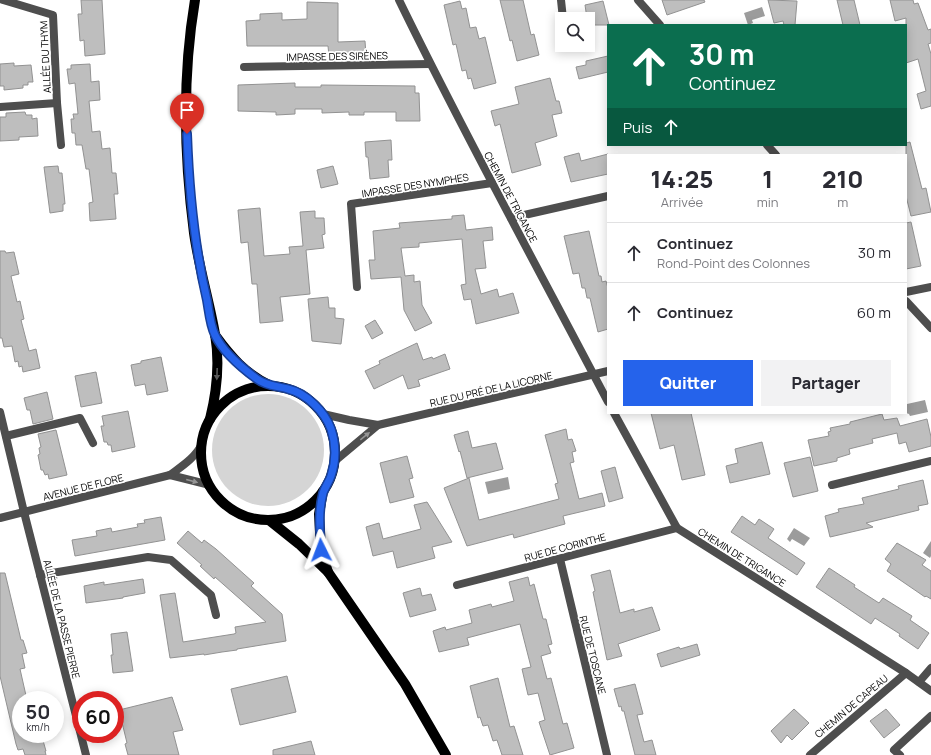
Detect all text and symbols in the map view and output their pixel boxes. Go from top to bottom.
map controls [555,12,595,52]
button: search [555,12,595,52]
street label: ALLÉE DU THYM [36,20,54,94]
text: 30 m [689,35,754,73]
icon: ahead [623,40,675,92]
street label: IMPASSE DES SIRÈNES [286,48,388,64]
text: Continuez [689,71,776,95]
pin [170,93,204,134]
icon: arrive [176,99,198,121]
icon: ahead [660,116,682,138]
text: Puis [623,117,652,138]
street label: CHEMIN DE TRIGANCE [481,149,541,245]
text: 14:25 [650,162,713,195]
text: 1 [762,162,773,195]
text: 210 [822,162,864,195]
street label: IMPASSE DES NYMPHES [360,170,470,200]
text: Arrivée [661,193,703,211]
text: min [757,193,779,211]
text: m [837,193,848,211]
text: Continuez [657,233,733,254]
icon: ahead [623,242,645,264]
text: 30 m [858,242,891,263]
text: Rond-Point des Colonnes [657,254,810,272]
icon: ahead [623,302,645,324]
text: Continuez [657,302,733,323]
text: 60 m [857,302,891,323]
button: Quitter [623,360,753,406]
button: Partager [761,360,891,406]
one-way arrow [214,368,220,381]
street label: RUE DU PRÉ DE LA LICORNE [428,368,554,410]
one-way arrow [359,431,370,440]
street label: AVENUE DE FLORE [41,470,125,504]
one-way arrow [186,478,198,484]
street label: CHEMIN DE TRIGANCE [695,524,789,590]
position arrow [300,529,342,571]
street label: RUE DE CORINTHE [523,529,608,565]
street label: ALLÉE DE LA PASSE PIERRE [40,558,84,680]
street label: RUE DE TOSCANE [576,614,610,696]
street label: CHEMIN DE CAPEAU [811,671,891,741]
speed limit sign: 60 [72,691,124,743]
text: 50 [26,698,50,725]
text: km/h [26,720,50,734]

